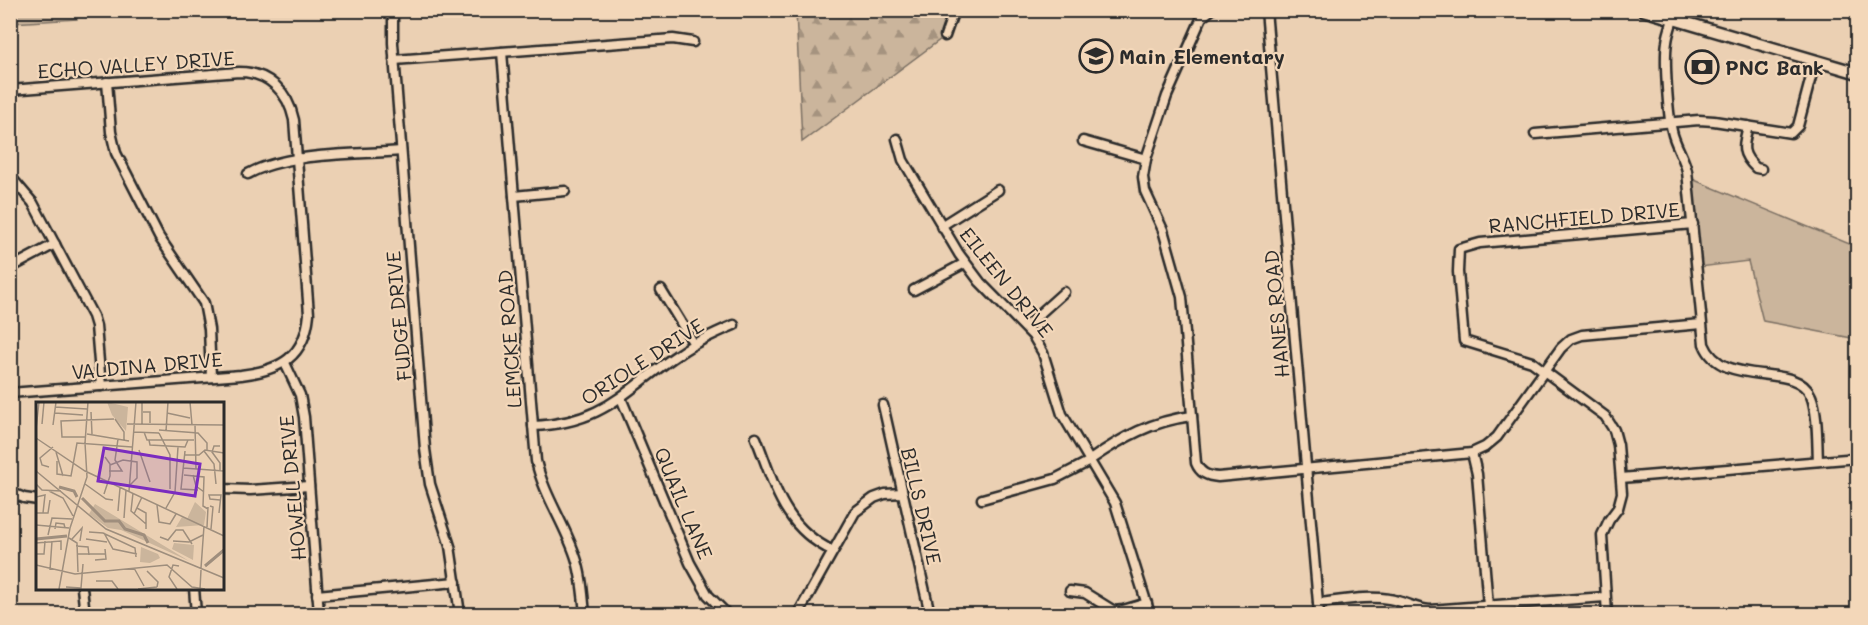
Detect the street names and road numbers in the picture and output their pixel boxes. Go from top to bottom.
street label: ECHO VALLEY DRIVE [37,44,235,84]
street label: RANCHFIELD DRIVE [1487,196,1681,238]
street label: EILEEN DRIVE [955,222,1059,342]
street label: HANES ROAD [1257,249,1295,379]
street label: FUDGE DRIVE [379,250,417,382]
street label: LEMCKE ROAD [491,269,527,409]
street label: ORIOLE DRIVE [576,312,708,410]
street label: VALDINA DRIVE [70,345,224,385]
street label: HOWELL DRIVE [273,414,311,562]
street label: QUAIL LANE [649,443,719,563]
street label: BILLS DRIVE [896,445,948,567]

